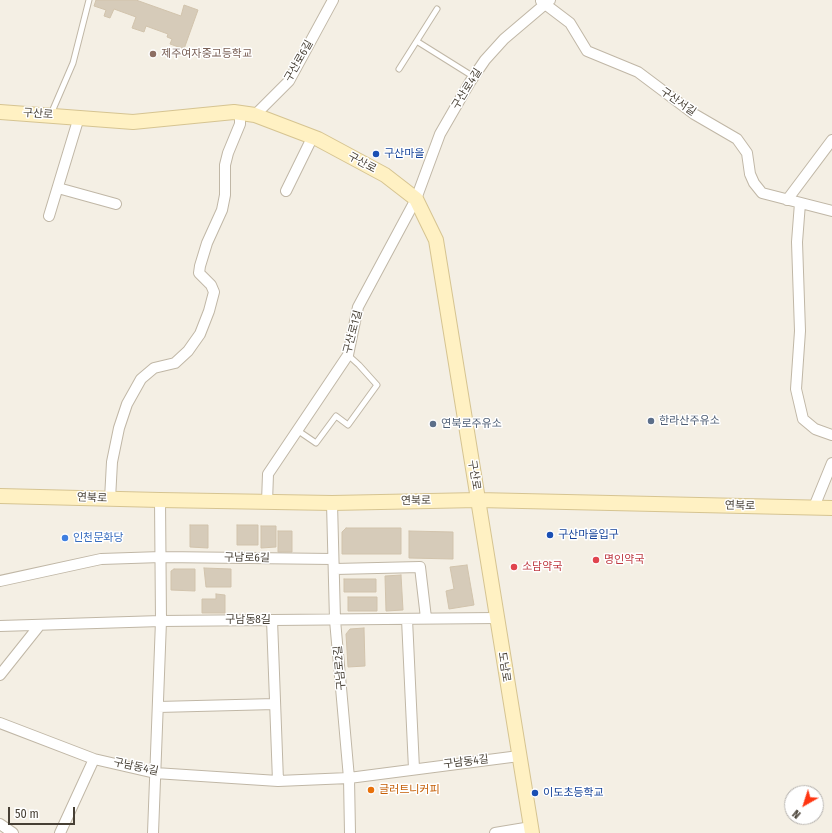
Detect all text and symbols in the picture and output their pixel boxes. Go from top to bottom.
street label: 구산로6길 [282,38,316,84]
place label: 제주여자중고등학교 [161,47,252,61]
marker: 제주여자중고등학교 [148,49,158,59]
street label: 구산로4길 [449,66,485,112]
street label: 구산서길 [658,85,698,119]
street label: 구산로 [22,106,54,122]
place label: 구산마을 [384,147,424,161]
marker: 구산마을 [371,149,381,159]
street label: 구산로 [345,150,379,176]
street label: 구산로1길 [341,309,365,355]
place label: 한라산주유소 [659,414,720,428]
marker: 한라산주유소 [646,416,656,426]
place label: 연북로주유소 [441,417,502,431]
marker: 연북로주유소 [428,419,438,429]
street label: 구산로 [465,459,483,491]
street label: 연북로 [77,491,107,505]
street label: 연북로 [401,494,431,508]
street label: 연북로 [725,499,755,513]
place label: 구산마을입구 [558,528,619,542]
marker: 구산마을입구 [545,530,555,540]
place label: 인천문화당 [73,531,124,545]
marker: 인천문화당 [60,533,70,543]
street label: 구남로6길 [224,551,270,565]
place label: 명인약국 [604,553,644,567]
marker: 명인약국 [591,555,601,565]
place label: 소담약국 [522,560,562,574]
marker: 소담약국 [509,562,519,572]
street label: 구남동8길 [225,613,271,627]
street label: 구남로2길 [331,645,349,691]
street label: 도남로 [495,651,513,683]
street label: 구남동4길 [442,753,490,771]
street label: 구남동4길 [112,756,160,778]
place label: 글러트니커피 [379,783,440,797]
marker: 글러트니커피 [366,785,376,795]
north arrow [784,785,824,825]
place label: 이도초등학교 [543,786,604,800]
marker: 이도초등학교 [530,788,540,798]
scale bar [10,799,77,825]
text: 50 m [15,807,39,821]
text: N [790,807,803,821]

